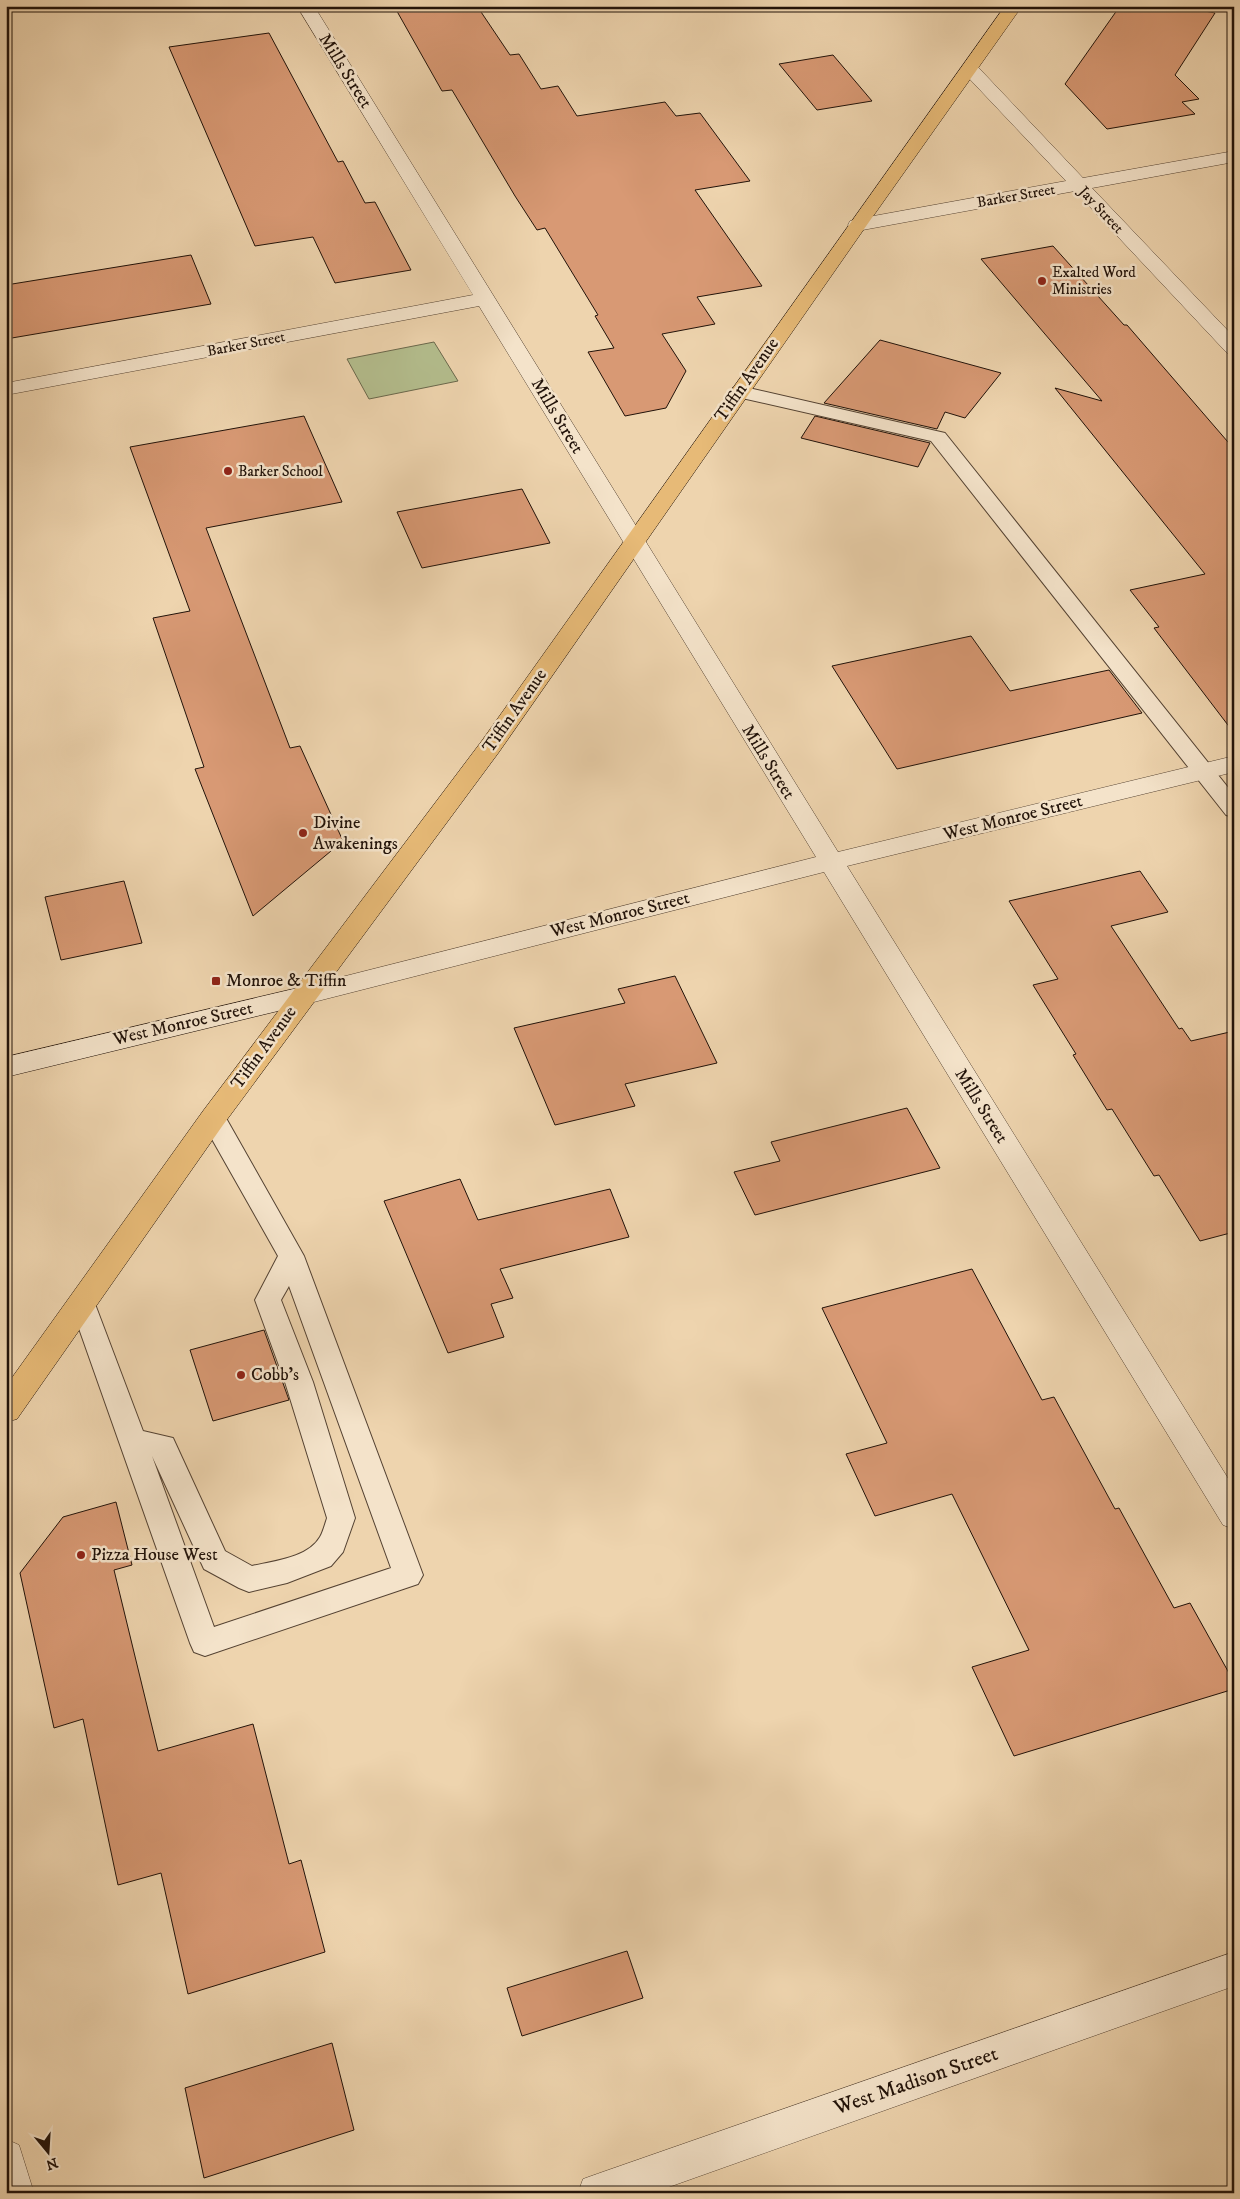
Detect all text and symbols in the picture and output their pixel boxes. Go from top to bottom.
street label: Mills Street [313,29,377,113]
street label: Barker Street [975,180,1057,212]
street label: Jay Street [1073,181,1128,238]
place label: Exalted Word Ministries [1052,263,1136,299]
marker: Exalted Word Ministries [1036,275,1048,287]
street label: Barker Street [205,327,287,361]
street label: Tiffin Avenue [710,334,784,426]
street label: Mills Street [526,374,588,458]
place label: Barker School [238,462,323,481]
marker: Barker School [222,465,234,477]
street label: Tiffin Avenue [478,665,552,757]
street label: Mills Street [736,720,800,804]
street label: West Monroe Street [940,790,1085,846]
place label: Divine Awakenings [313,812,398,855]
marker: Divine Awakenings [297,827,309,839]
street label: West Monroe Street [547,887,692,943]
place label: Monroe & Tiffin [226,970,347,992]
marker: Monroe & Tiffin [210,975,222,987]
street label: West Monroe Street [110,997,255,1051]
street label: Tiffin Avenue [226,1002,302,1094]
street label: Mills Street [949,1064,1013,1148]
place label: Cobb's [251,1364,299,1386]
marker: Cobb's [235,1369,247,1381]
place label: Pizza House West [91,1544,218,1566]
marker: Pizza House West [75,1549,87,1561]
street label: West Madison Street [830,2041,1002,2122]
north arrow [22,2126,72,2176]
text: N [43,2153,60,2174]

